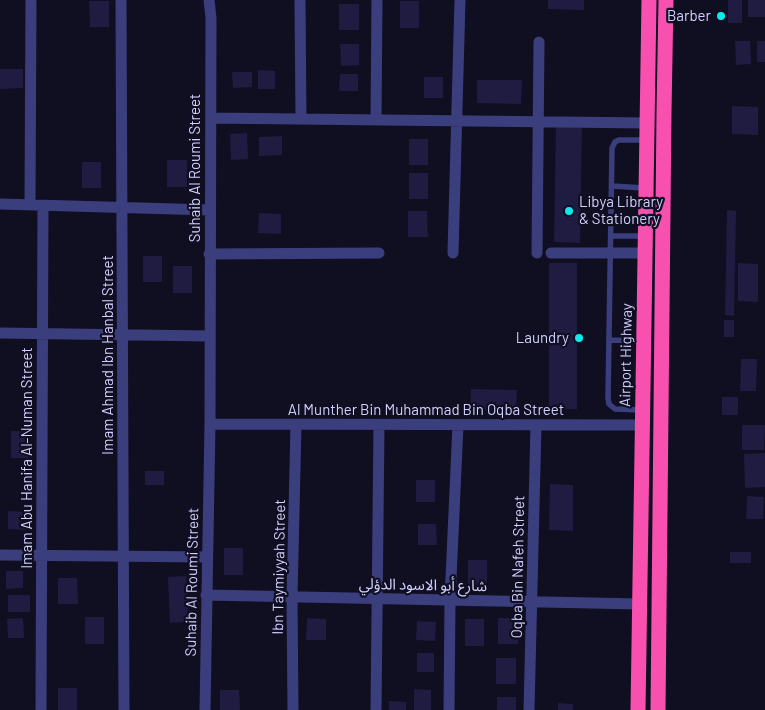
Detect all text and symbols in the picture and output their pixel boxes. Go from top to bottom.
place label: Barber [667,7,711,25]
marker: Barber [715,10,727,22]
street label: Suhaib Al Roumi Street [186,94,204,242]
place label: Libya Library & Stationery [579,193,663,228]
marker: Libya Library & Stationery [563,205,575,217]
street label: Imam Ahmad Ibn Hanbal Street [99,255,117,455]
street label: Airport Highway [616,303,636,407]
place label: Laundry [516,329,569,347]
marker: Laundry [573,332,585,344]
street label: Imam Abu Hanifa Al-Numan Street [18,347,36,569]
street label: Al Munther Bin Muhammad Bin Oqba Street [288,401,564,419]
street label: Oqba Bin Nafeh Street [508,495,528,639]
street label: Ibn Taymiyyah Street [269,499,289,635]
street label: Suhaib Al Roumi Street [182,508,202,656]
street label: شارع أبو الاسود الدؤلي [359,575,487,595]

